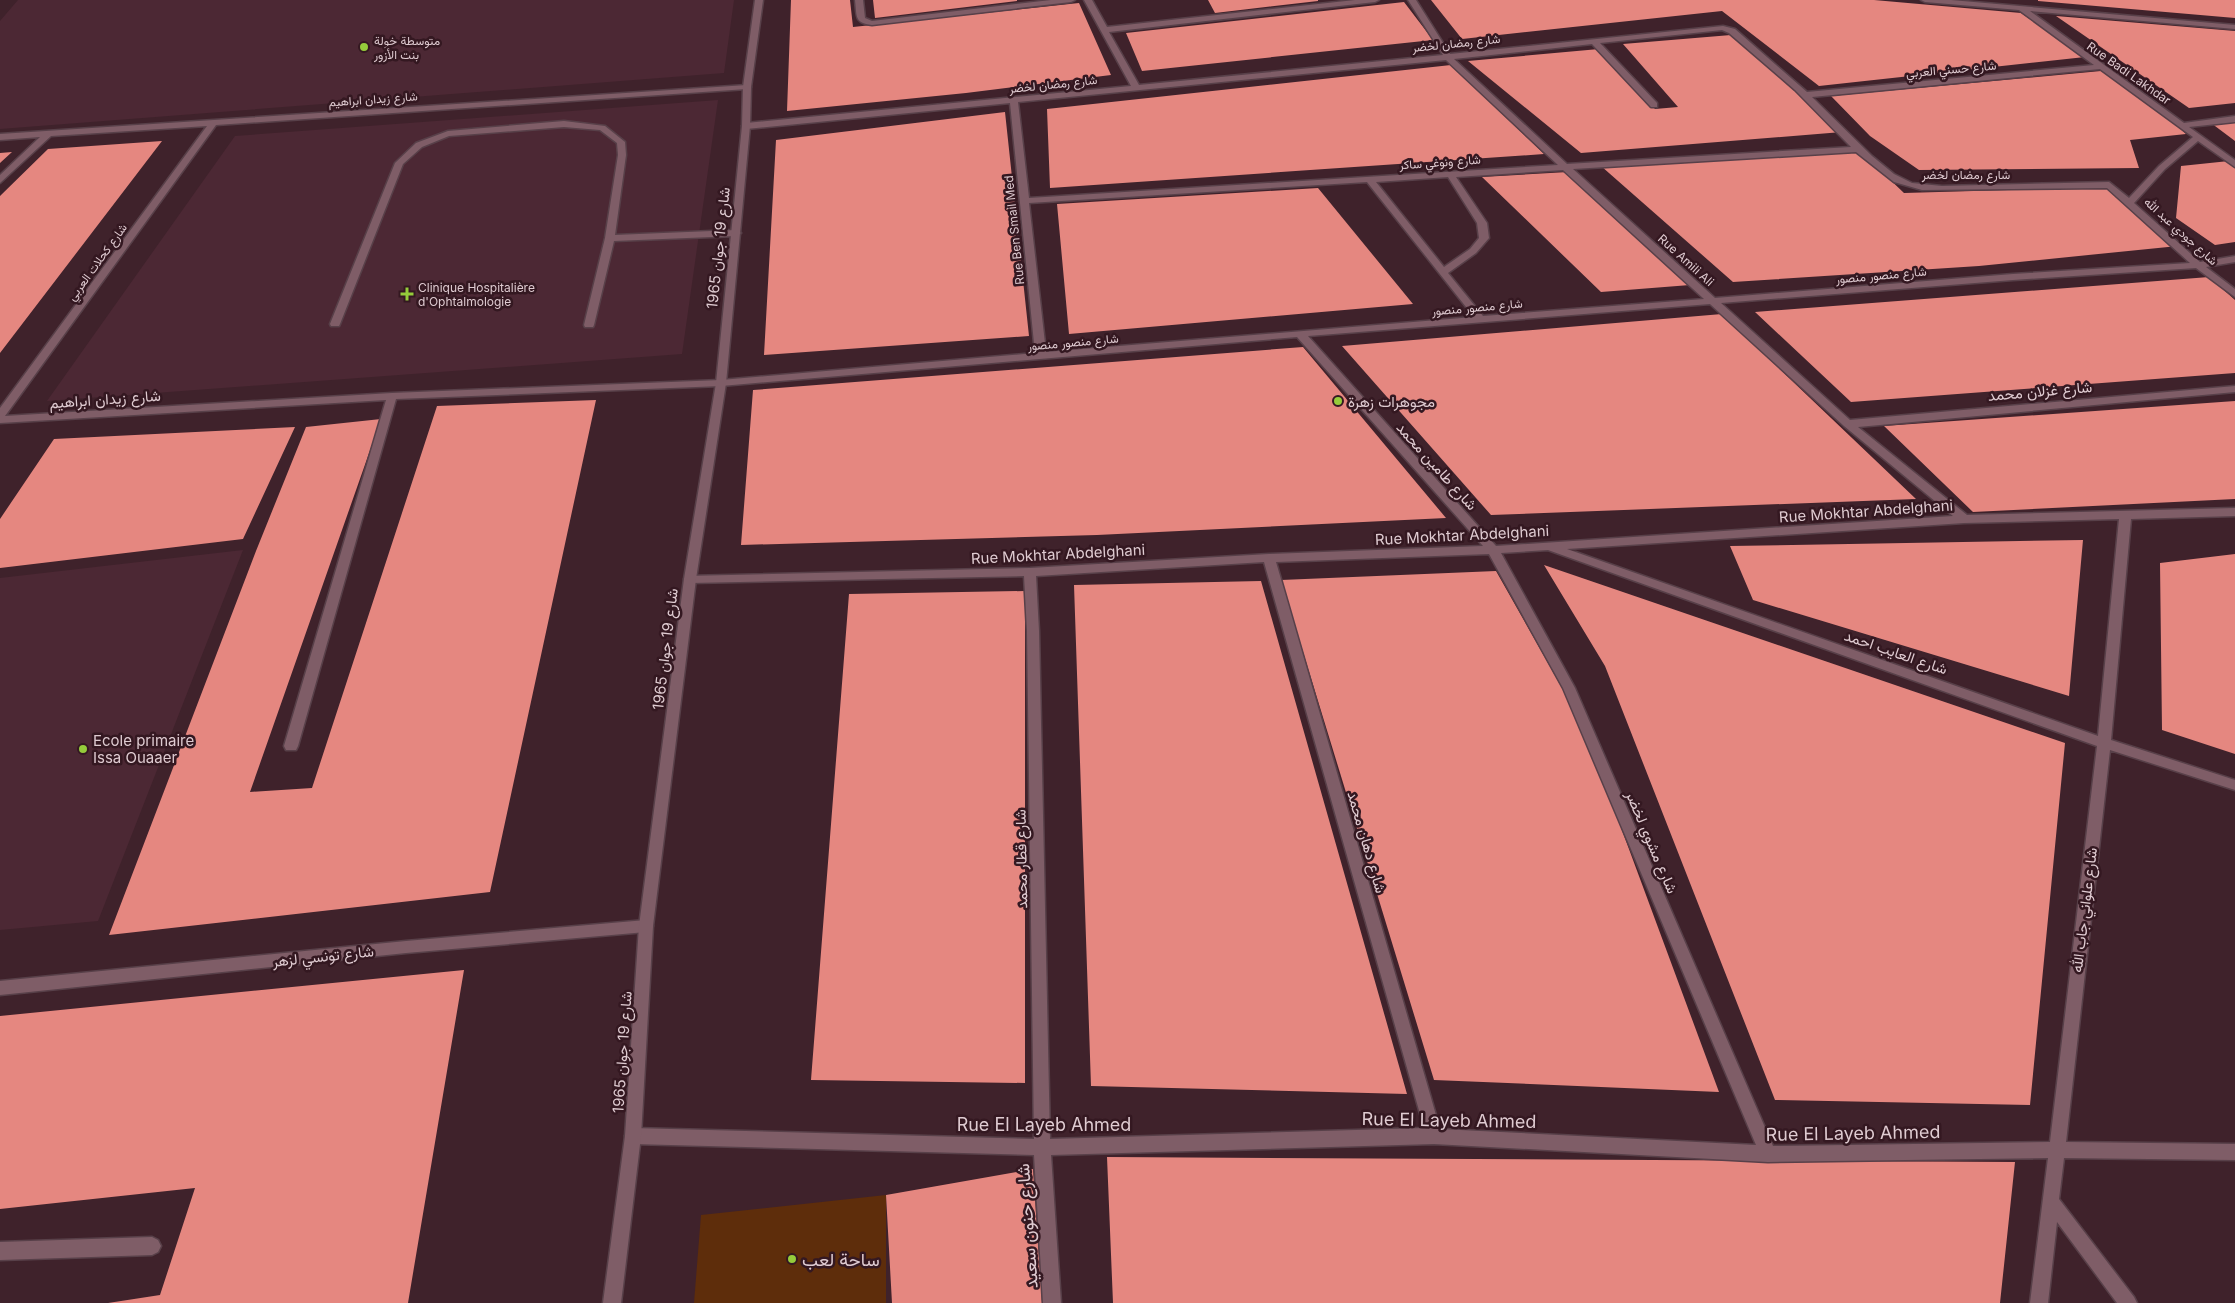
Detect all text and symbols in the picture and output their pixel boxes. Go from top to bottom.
street label: شارع رمضان لخضر [1410,31,1501,57]
place label: متوسطة خولة بنت الأزور [373,33,440,63]
street label: Rue Badi Lakhdar [2084,38,2174,108]
marker: متوسطة خولة بنت الأزور [358,41,370,53]
street label: شارع حسني العربي [1905,58,1997,83]
street label: شارع رمضان لخضر [1007,72,1098,98]
street label: شارع زيدان ابراهيم [328,88,418,112]
street label: شارع ونوغي ساكر [1398,152,1481,175]
street label: شارع رمضان لخضر [1921,167,2010,184]
street label: Rue Ben Smail Med [1001,175,1027,285]
street label: شارع 19 جوان 1965 [702,186,736,310]
street label: شارع جودي عبد الله [2139,194,2221,270]
street label: شارع كحلات العربي [64,220,133,305]
street label: Rue Amili Ali [1655,231,1717,289]
street label: شارع منصور منصور [1834,264,1927,289]
place label: Clinique Hospitalière d'Ophtalmologie [418,280,535,309]
marker: Clinique Hospitalière d'Ophtalmologie [400,287,414,301]
street label: شارع منصور منصور [1430,296,1523,321]
street label: شارع منصور منصور [1026,331,1119,356]
street label: شارع غزلان محمد [1987,377,2093,407]
street label: شارع زيدان ابراهيم [49,386,162,414]
place label: مجوهرات زهرة [1348,392,1435,411]
marker: مجوهرات زهرة [1332,395,1344,407]
street label: شارع طامين محمد [1391,418,1482,515]
street label: Rue Mokhtar Abdelghani [1778,495,1954,527]
street label: Rue Mokhtar Abdelghani [1374,521,1550,549]
street label: Rue Mokhtar Abdelghani [970,540,1146,568]
street label: شارع 19 جوان 1965 [648,587,684,711]
street label: شارع العايب احمد [1841,625,1950,680]
place label: Ecole primaire Issa Ouaaer [93,731,194,767]
marker: Ecole primaire Issa Ouaaer [77,743,89,755]
street label: شارع مشوي لخضر [1618,787,1682,898]
street label: شارع دهان محمد [1341,789,1391,896]
street label: شارع قطار محمد [1011,809,1033,909]
street label: شارع علواني جاب الله [2067,846,2105,974]
street label: شارع تونسي لزهر [270,941,375,975]
street label: شارع 19 جوان 1965 [608,990,638,1114]
street label: Rue El Layeb Ahmed [1361,1108,1537,1132]
street label: Rue El Layeb Ahmed [957,1114,1131,1135]
street label: Rue El Layeb Ahmed [1765,1121,1941,1145]
street label: شارع حنون سعيد [1012,1163,1044,1289]
place label: ساحة لعب [802,1249,880,1270]
marker: ساحة لعب [786,1253,798,1265]

